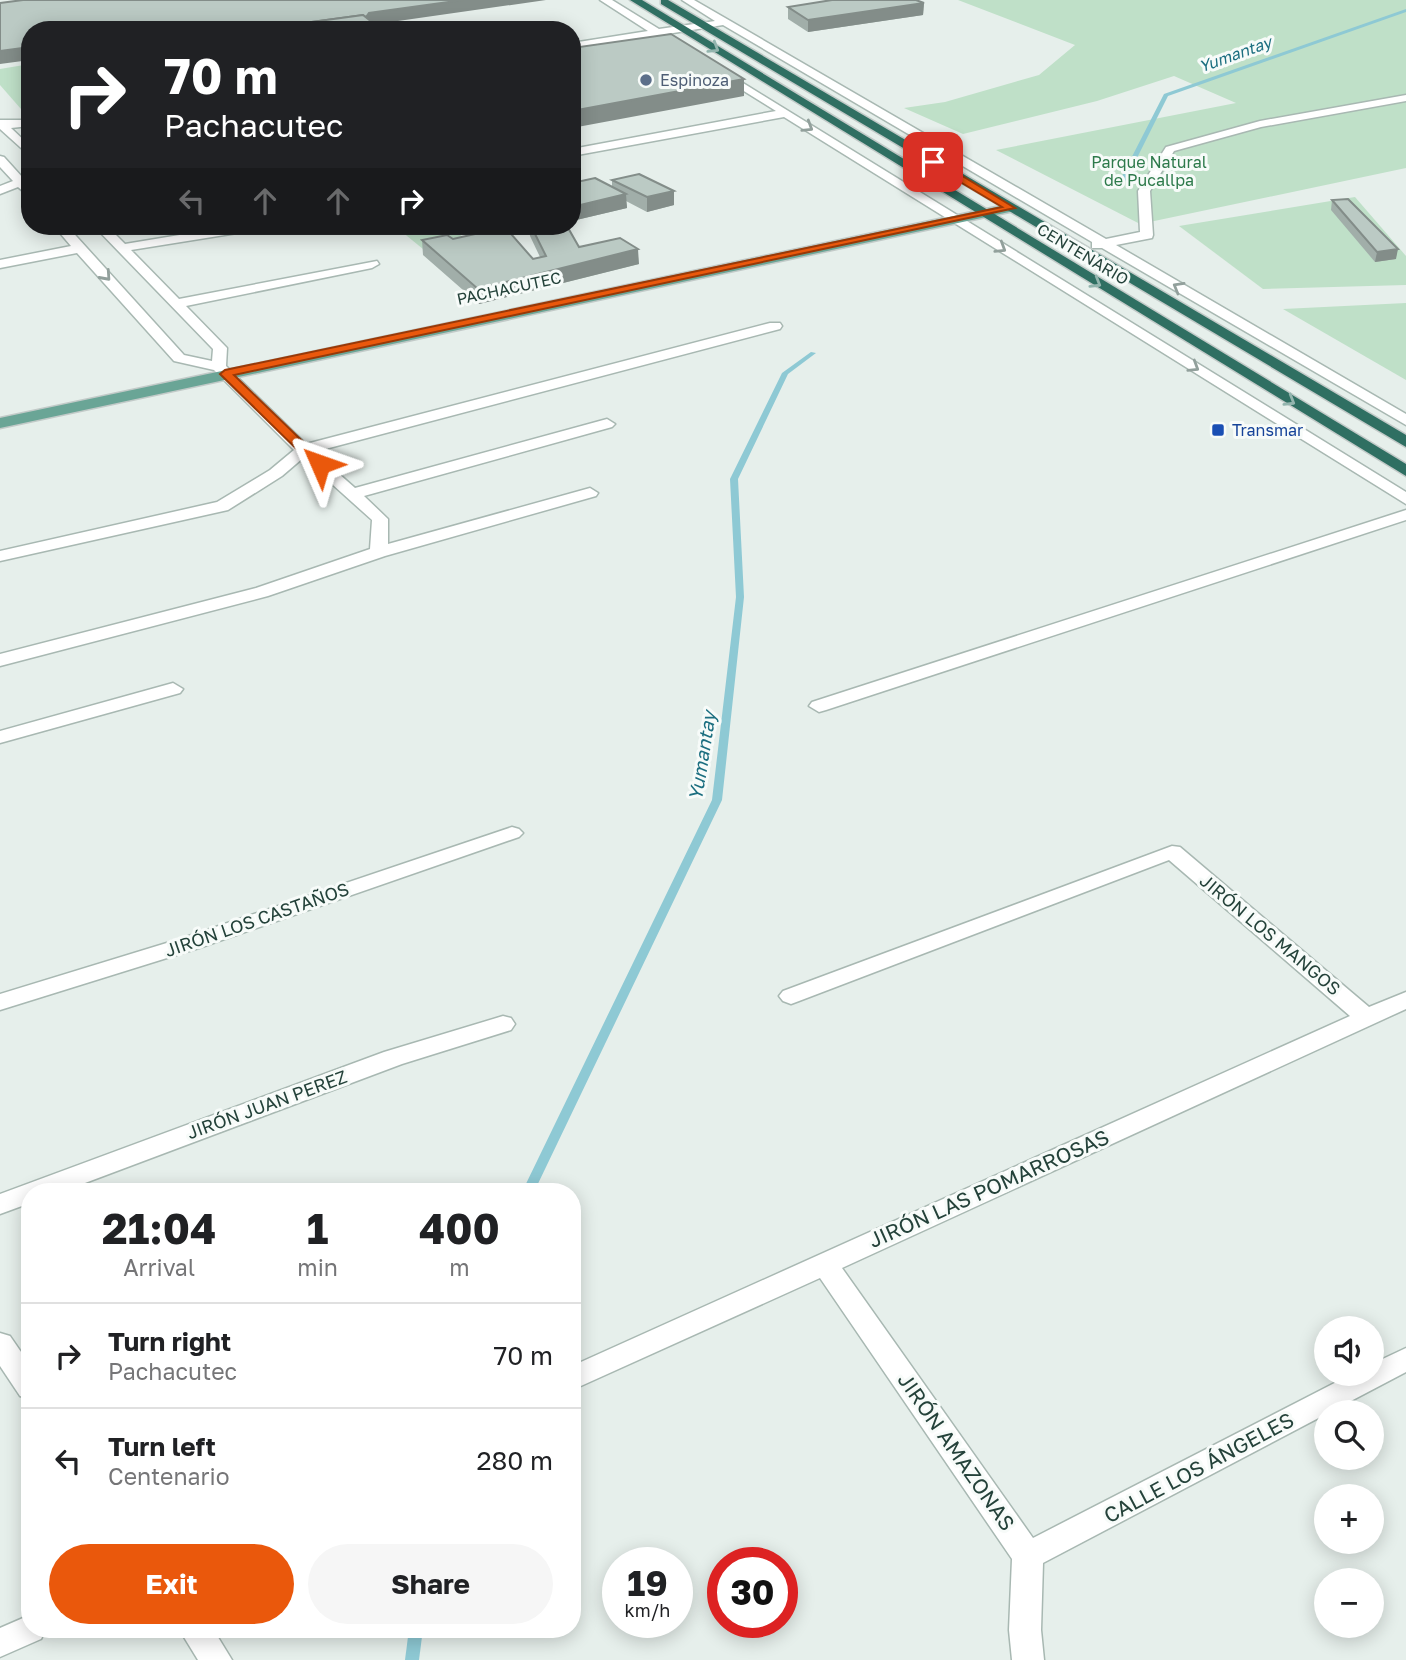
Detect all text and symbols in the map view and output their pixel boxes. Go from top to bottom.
water label: Yumantay [1196,31,1276,76]
one-way arrow [707,40,720,53]
text: 70 m [164,46,278,105]
icon: right [49,49,140,140]
place label: Espinoza [660,70,729,90]
marker: Espinoza [638,72,654,88]
text: Pachacutec [164,106,344,144]
one-way arrow [800,119,813,132]
pin [903,132,963,192]
icon: arrive [914,143,952,181]
park label: Parque Natural de Pucallpa [1091,152,1207,190]
icon: left [173,182,211,220]
icon: ahead [246,182,284,220]
icon: ahead [319,182,357,220]
icon: right [392,182,430,220]
street label: CENTENARIO [1034,219,1132,289]
one-way arrow [993,239,1006,252]
street label: PACHACUTEC [455,267,563,309]
one-way arrow [98,268,110,281]
one-way arrow [1088,274,1101,287]
one-way arrow [1172,282,1185,295]
one-way arrow [1187,359,1200,372]
one-way arrow [1283,392,1296,405]
place label: Transmar [1232,420,1303,440]
marker: Transmar [1210,422,1226,438]
position arrow [283,427,357,501]
water label: Yumantay [683,707,720,802]
street label: JIRÓN LOS MANGOS [1196,869,1346,1000]
street label: JIRÓN LOS CASTAÑOS [162,877,352,961]
street label: JIRÓN JUAN PEREZ [183,1065,350,1143]
street label: JIRÓN LAS POMARROSAS [864,1123,1113,1253]
text: 21:04 [102,1203,216,1253]
text: 1 [307,1203,329,1253]
text: 400 [419,1203,500,1253]
text: Arrival [123,1253,195,1281]
text: min [297,1253,338,1281]
text: m [449,1253,470,1281]
map controls [1314,1316,1384,1638]
button: sound [1314,1316,1384,1386]
text: Turn right [108,1326,231,1357]
icon: right [49,1337,87,1375]
text: 70 m [494,1340,553,1371]
text: Pachacutec [108,1357,237,1385]
street label: JIRÓN AMAZONAS [893,1368,1021,1535]
button: search [1314,1400,1384,1470]
street label: CALLE LOS ÁNGELES [1099,1406,1298,1528]
text: Turn left [108,1431,216,1462]
icon: left [49,1442,87,1480]
text: 280 m [476,1445,553,1476]
text: Centenario [108,1462,230,1490]
button: + [1314,1484,1384,1554]
button: Exit [49,1544,294,1624]
button: Share [308,1544,553,1624]
speed limit sign: 30 [707,1547,798,1638]
text: 19 [627,1562,668,1604]
button: − [1314,1568,1384,1638]
text: km/h [625,1599,670,1621]

